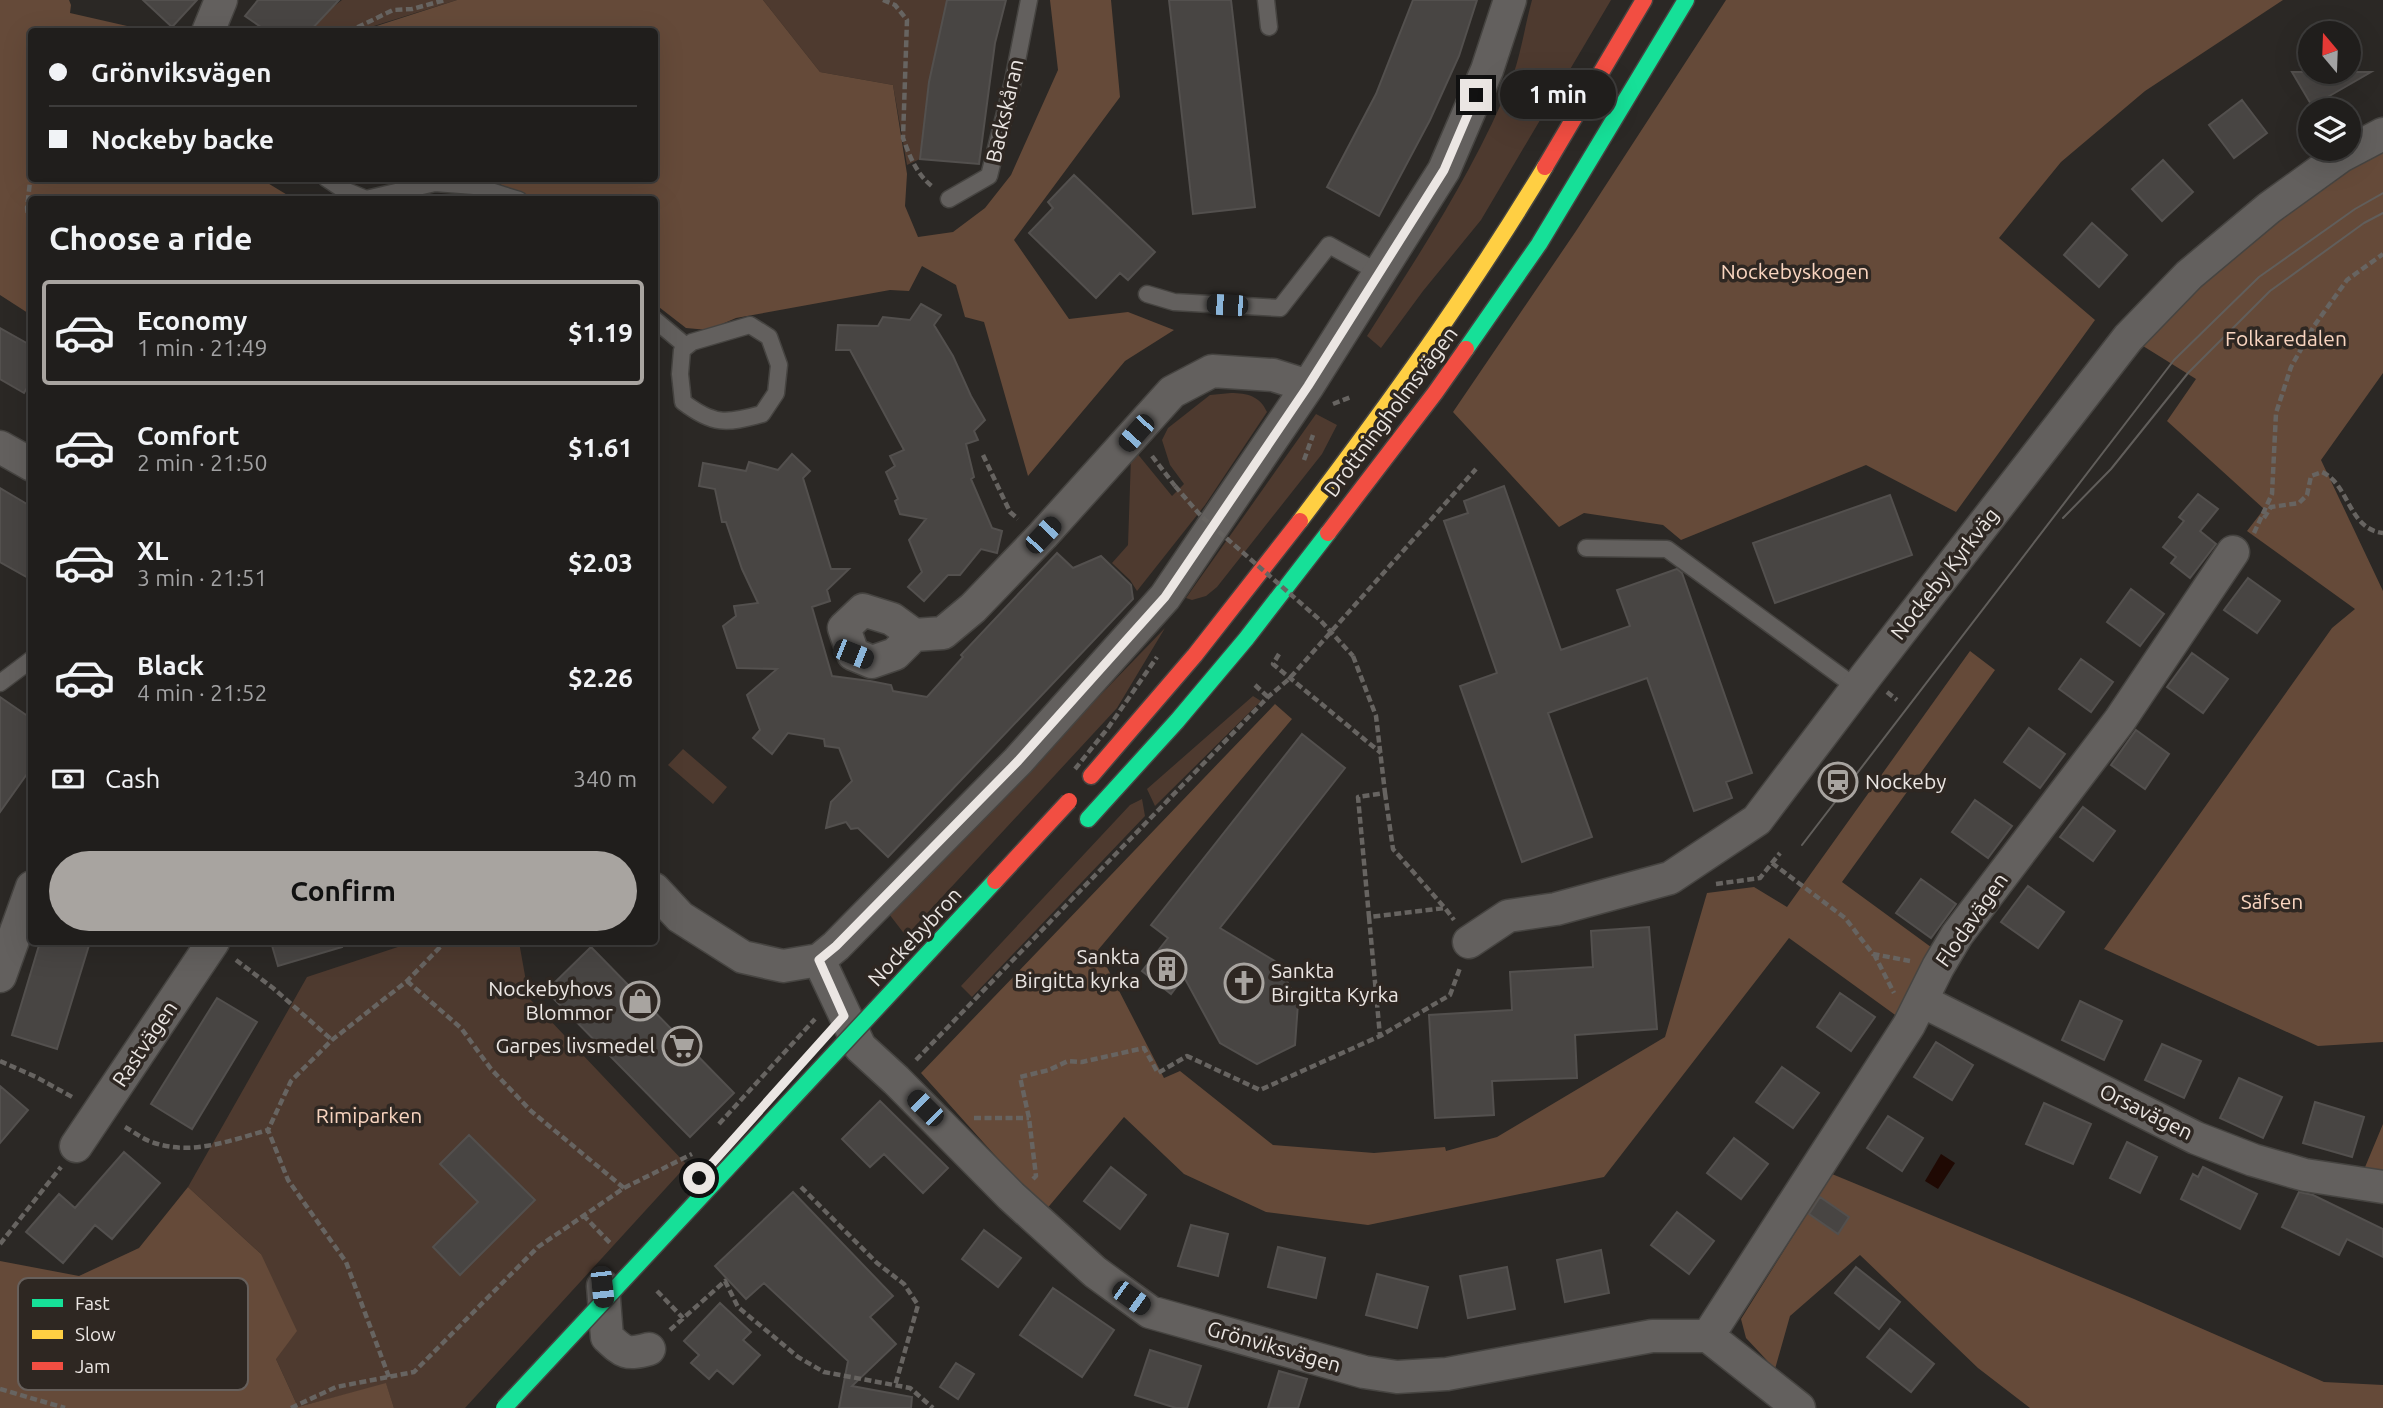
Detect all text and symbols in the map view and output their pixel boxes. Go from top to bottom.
north arrow [2298,21,2361,84]
map controls [2298,21,2361,161]
street label: Backskåran [980,57,1028,165]
text: Grönviksvägen [91,58,271,87]
callout: 1 min [1500,70,1616,119]
route end [1460,79,1492,111]
text: 1 min [1529,82,1587,107]
button: layers [2298,98,2361,161]
text: Nockeby backe [91,125,274,154]
text: Choose a ride [49,220,252,256]
park label: Nockebyskogen [1721,259,1869,283]
car [1206,293,1249,317]
icon: car [53,301,116,364]
text: Economy [137,306,247,335]
text: $1.19 [568,318,633,347]
street label: Drottningholmsvägen [1319,322,1462,501]
park label: Folkaredalen [2225,326,2347,350]
text: 1 min · 21:49 [137,335,268,360]
car [1115,410,1158,456]
icon: car [53,416,116,479]
text: Comfort [137,421,240,450]
text: $1.61 [568,433,633,462]
text: 2 min · 21:50 [137,450,268,475]
street label: Nockeby Kyrkväg [1885,503,2003,644]
car [1021,512,1066,558]
icon: car [53,531,116,594]
text: XL [137,536,168,565]
text: $2.03 [568,548,633,577]
text: 3 min · 21:51 [137,565,268,590]
car [830,636,877,672]
icon: car [53,646,116,709]
text: Black [137,651,204,680]
text: $2.26 [568,663,633,692]
text: 4 min · 21:52 [137,680,268,705]
icon: cash [49,760,87,798]
station icon: Nockeby [1817,761,1859,803]
text: Cash [105,764,160,793]
text: 340 m [573,766,637,791]
place label: Nockeby [1865,769,1946,793]
button: Confirm [49,851,637,931]
street label: Flodavägen [1930,868,2012,971]
street label: Nockebybron [863,882,966,990]
park label: Säfsen [2241,889,2303,913]
place label: Sankta Birgitta kyrka [1014,944,1140,992]
building icon: Sankta Birgitta kyrka [1146,948,1188,990]
place label: Sankta Birgitta Kyrka [1271,958,1399,1006]
church icon: Sankta Birgitta Kyrka [1223,962,1265,1004]
place label: Nockebyhovs Blommor [488,976,613,1024]
shop icon: Nockebyhovs Blommor [619,980,661,1022]
street label: Rastvägen [107,996,181,1091]
supermarket icon: Garpes livsmedel [661,1025,703,1067]
place label: Garpes livsmedel [496,1033,655,1057]
street label: Orsavägen [2096,1078,2197,1144]
car [903,1086,948,1130]
park label: Rimiparken [316,1103,422,1127]
route start [683,1162,715,1194]
car [590,1265,615,1309]
car [1108,1277,1155,1319]
legend [18,1278,248,1390]
text: Fast [75,1292,110,1314]
street label: Grönviksvägen [1205,1316,1344,1377]
text: Slow [75,1323,116,1345]
text: Jam [75,1355,111,1377]

